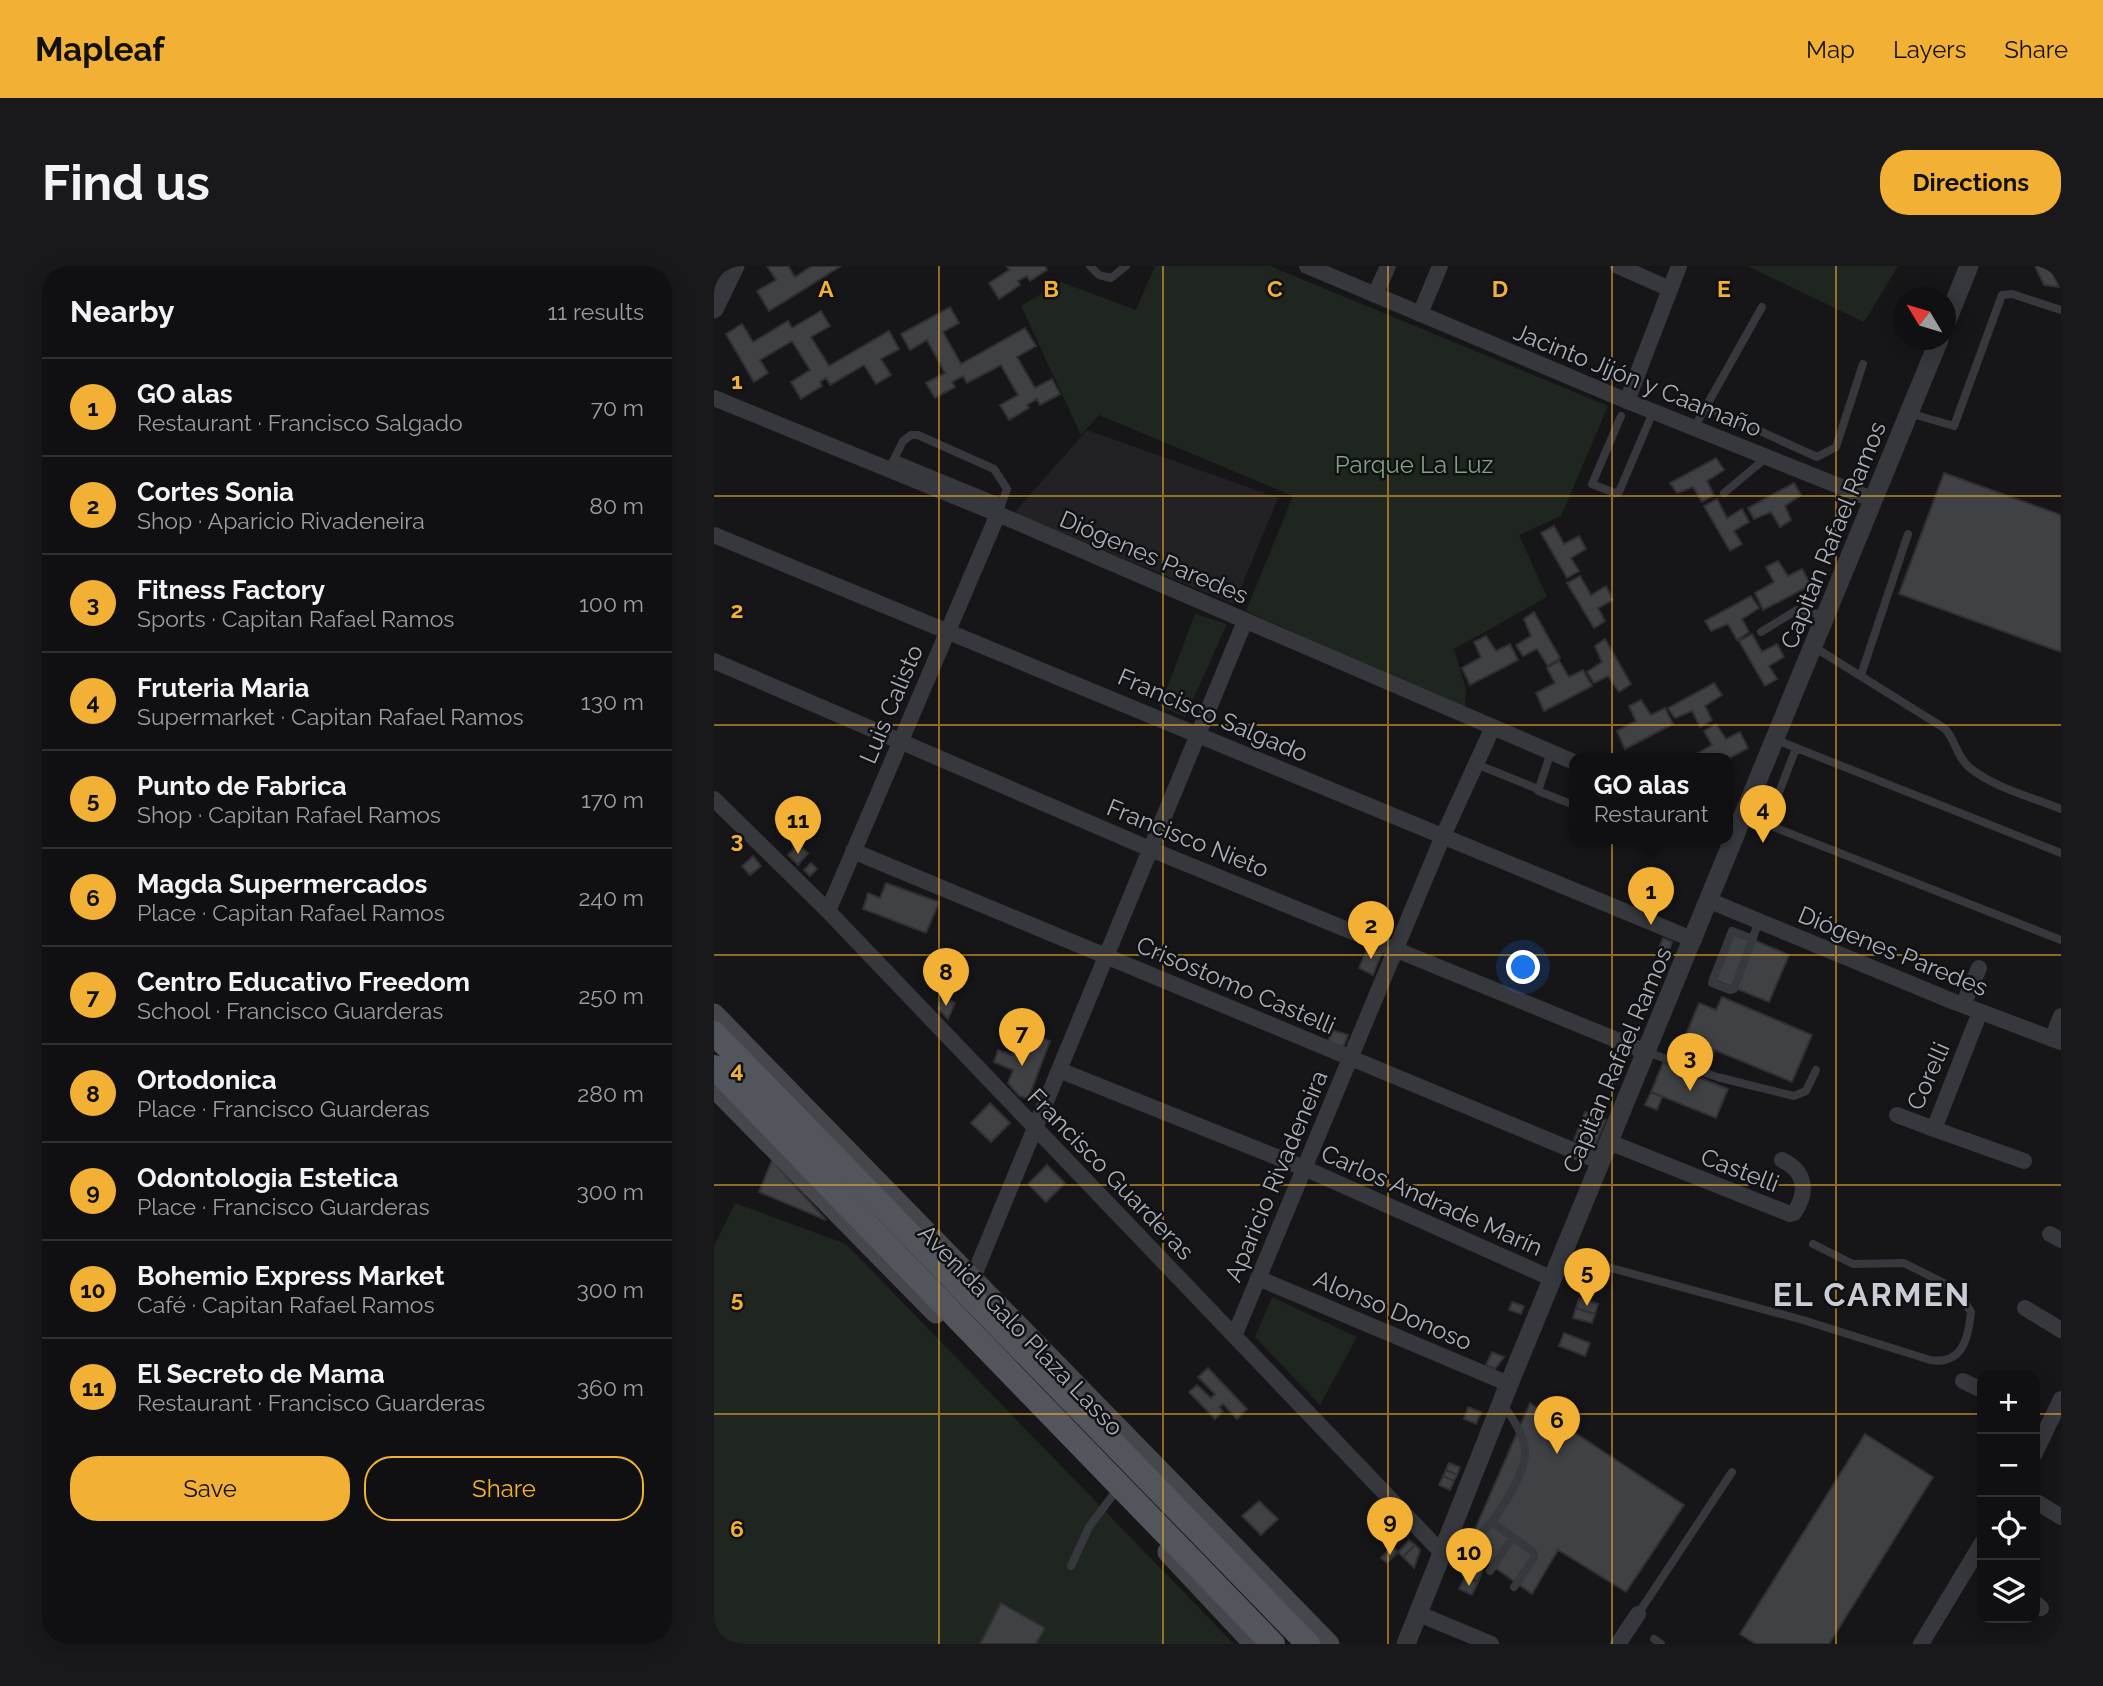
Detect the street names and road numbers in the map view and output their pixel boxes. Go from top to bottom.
street label: Jacinto Jijón y Caamaño [1510,317,1766,443]
street label: Capitan Rafael Ramos [1774,417,1892,653]
street label: Diógenes Paredes [1055,504,1253,610]
street label: Luis Calisto [853,640,929,768]
street label: Francisco Salgado [1114,662,1312,768]
street label: Francisco Nieto [1103,792,1273,884]
street label: Diógenes Paredes [1794,900,1992,1002]
street label: Crisostomo Castelli [1132,930,1340,1040]
street label: Capitan Rafael Ramos [1556,943,1678,1177]
street label: Corelli [1900,1038,1956,1114]
street label: Aparicio Rivadeneira [1218,1066,1334,1286]
street label: Francisco Guarderas [1022,1082,1200,1266]
street label: Carlos Andrade Marín [1317,1138,1547,1262]
street label: Castelli [1697,1142,1783,1198]
street label: Avenida Galo Plaza Lasso [912,1218,1130,1442]
street label: Alonso Donoso [1310,1264,1476,1356]

